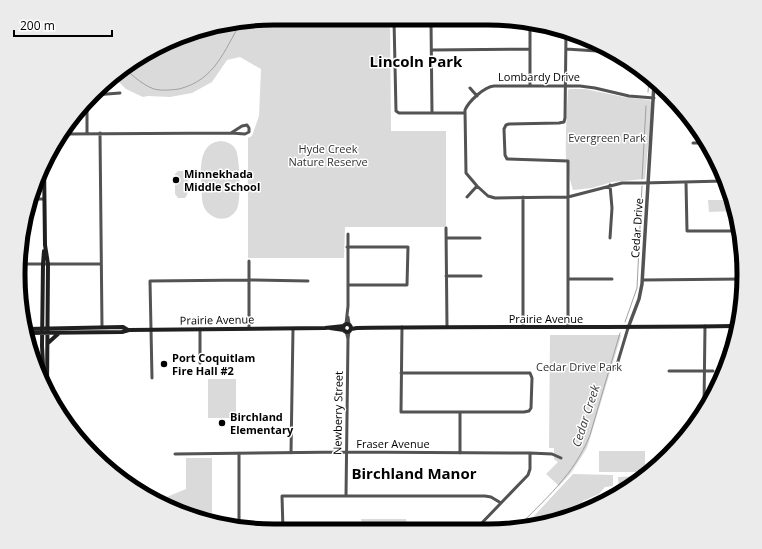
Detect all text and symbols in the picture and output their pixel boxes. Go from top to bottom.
scale bar [14,12,112,38]
text: 200 m [20,17,55,34]
district label: Lincoln Park [370,51,463,71]
street label: Lombardy Drive [498,69,580,84]
park label: Evergreen Park [568,130,646,145]
park label: Hyde Creek Nature Reserve [288,141,368,169]
place label: Minnekhada Middle School [184,166,260,194]
marker: Minnekhada Middle School [171,175,181,185]
street label: Cedar Drive [627,197,646,259]
street label: Prairie Avenue [180,311,254,328]
street label: Prairie Avenue [509,311,583,326]
place label: Port Coquitlam Fire Hall #2 [172,350,255,378]
marker: Port Coquitlam Fire Hall #2 [159,359,169,369]
park label: Cedar Drive Park [536,359,622,374]
street label: Newberry Street [329,371,346,455]
water label: Cedar Creek [568,382,604,449]
place label: Birchland Elementary [230,409,294,437]
marker: Birchland Elementary [217,418,227,428]
street label: Fraser Avenue [356,436,430,451]
district label: Birchland Manor [351,463,477,483]

